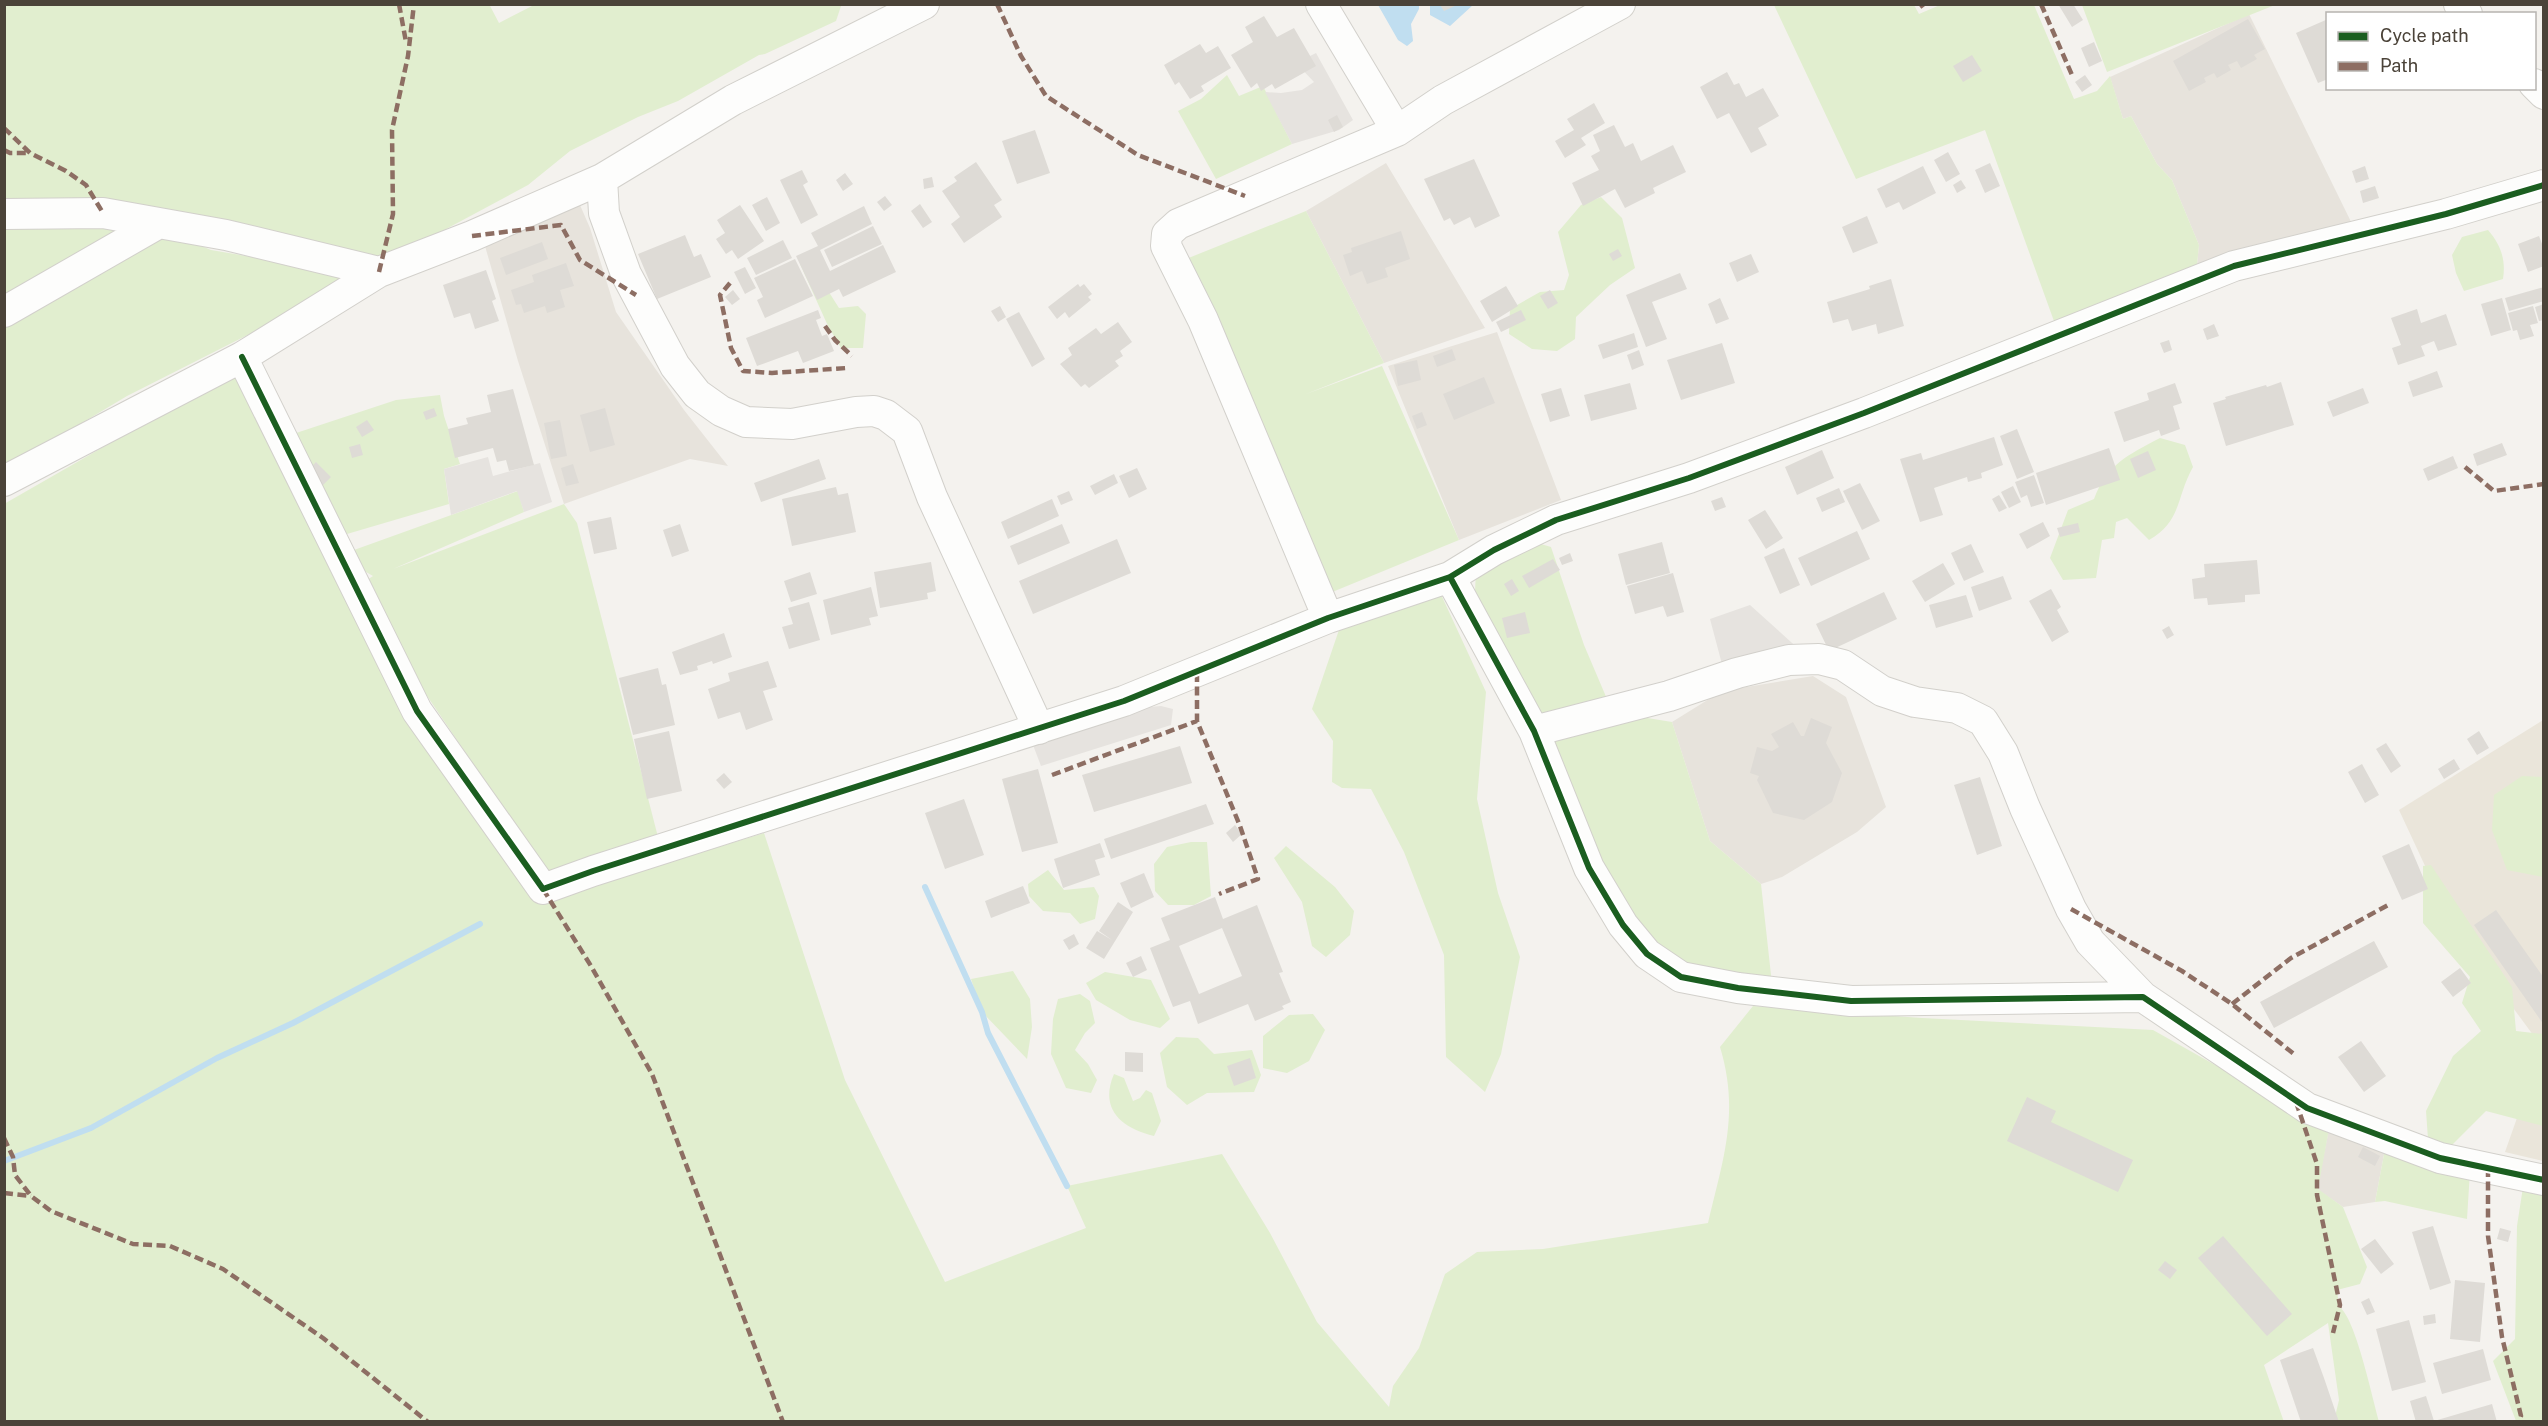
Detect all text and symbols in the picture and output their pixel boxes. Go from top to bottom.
legend [2326,12,2536,90]
text: Cycle path [2380,25,2469,46]
text: Path [2380,55,2418,76]

